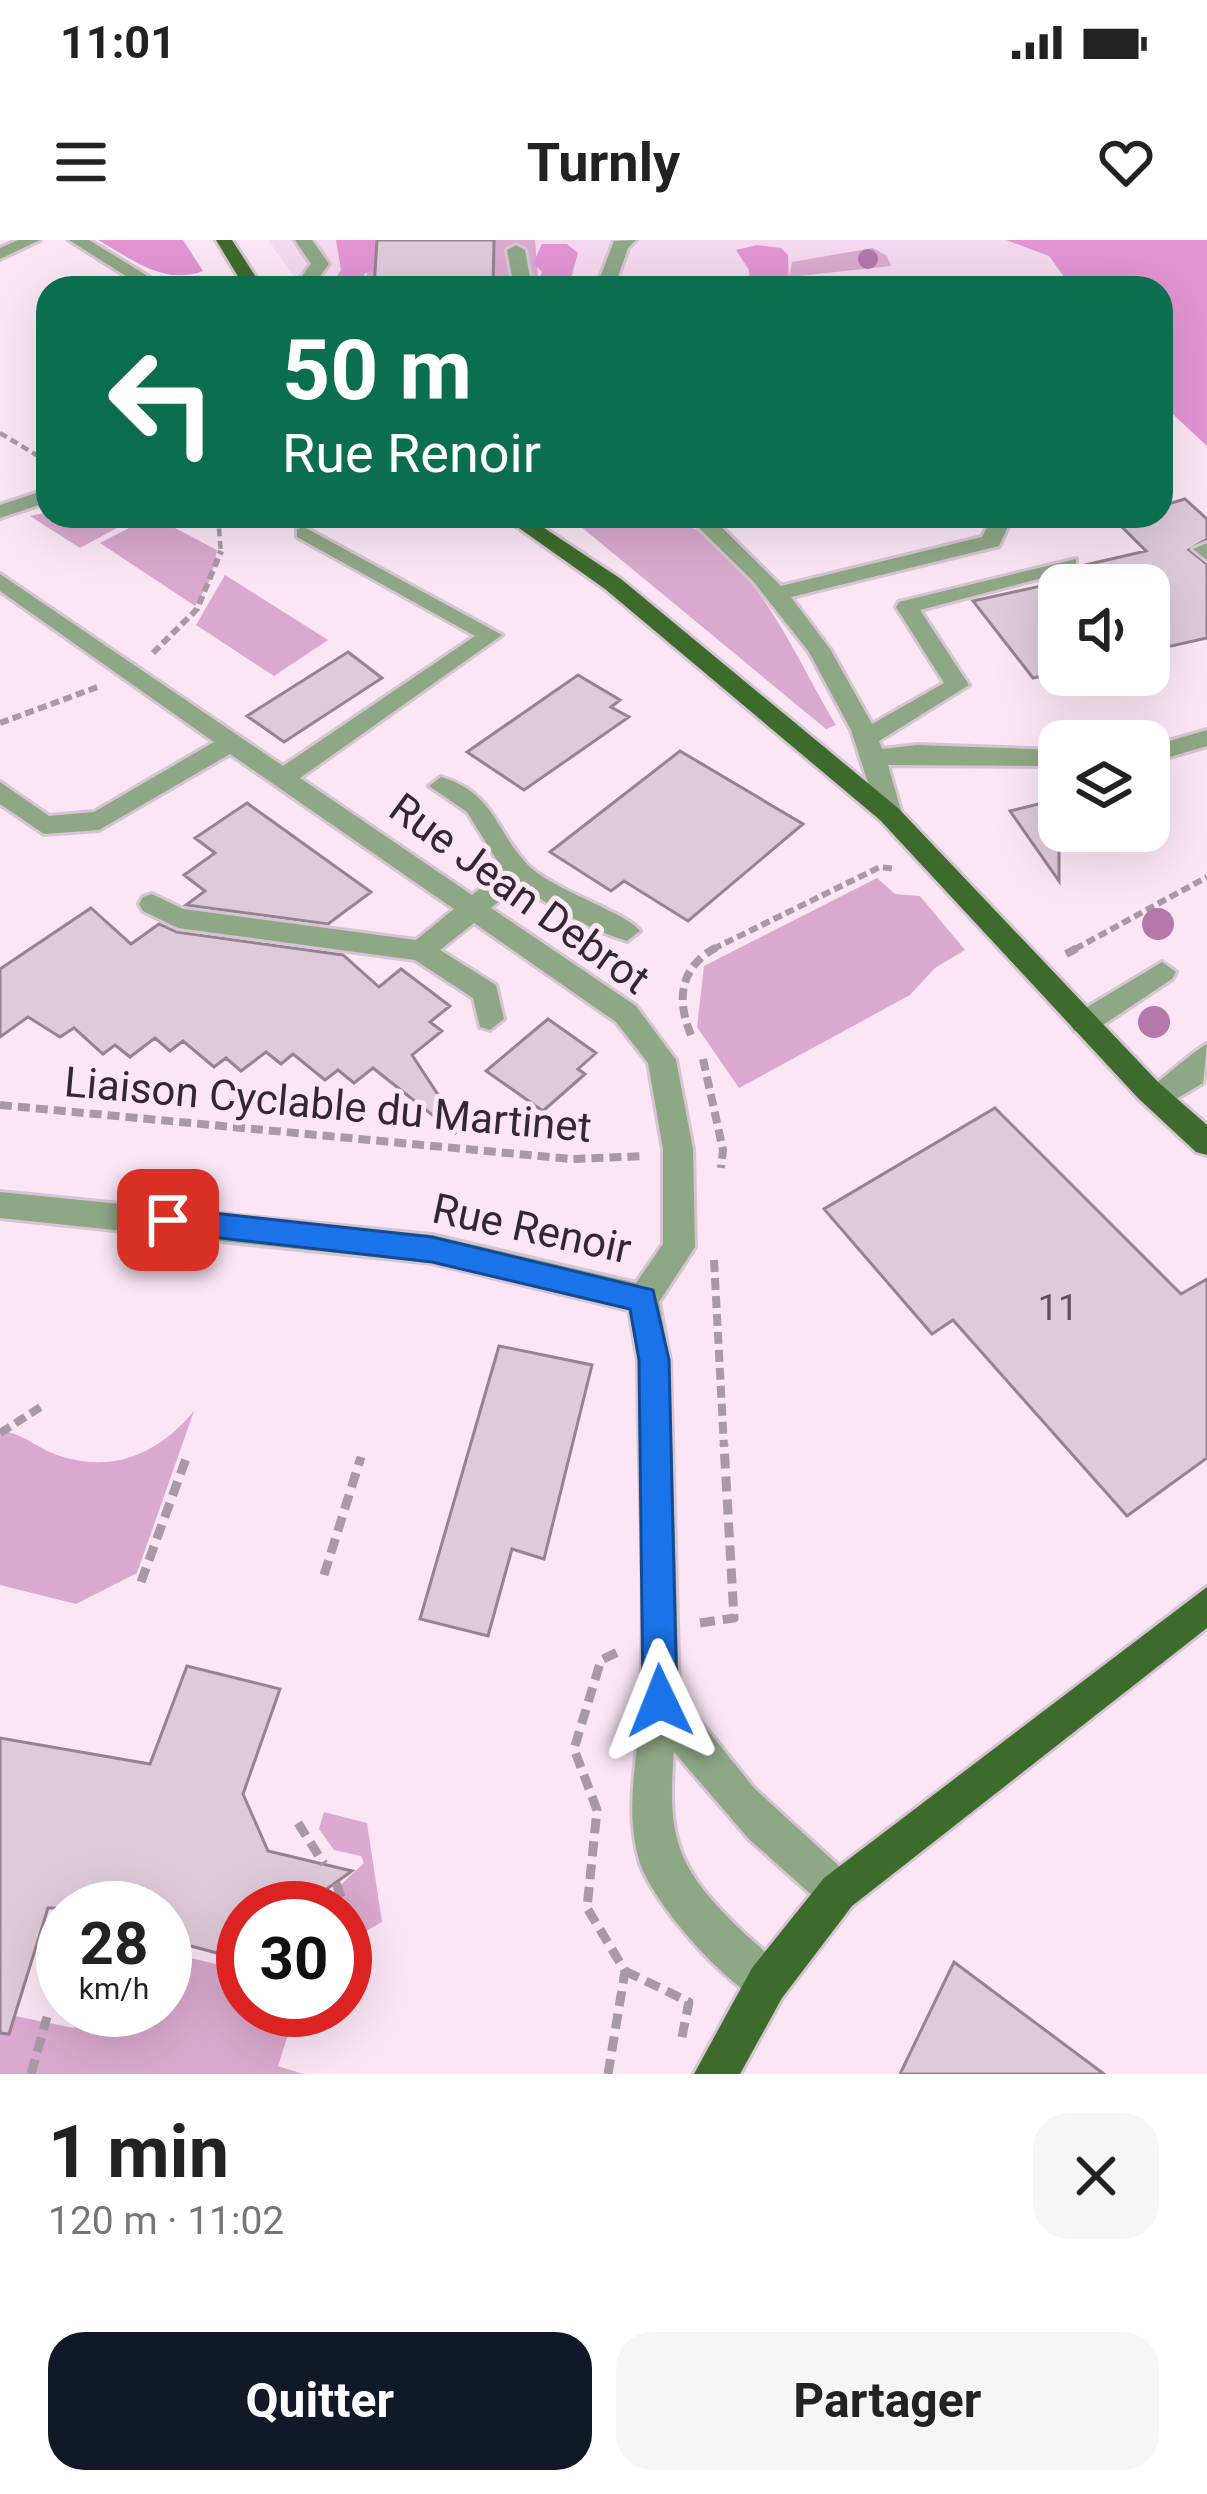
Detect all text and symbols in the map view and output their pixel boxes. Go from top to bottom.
text: 11:01 [60,16,176,69]
icon: menu [48,129,114,195]
icon: heart [1093,129,1159,195]
text: Turnly [527,131,680,194]
text: 50 m [282,321,472,420]
icon: left [84,324,240,480]
text: Rue Renoir [282,422,541,485]
map controls [1038,564,1170,852]
button: sound [1038,564,1170,696]
button: layers [1038,720,1170,852]
street label: Rue Jean Debrot [380,783,659,1004]
street label: Liaison Cyclable du Martinet [62,1057,593,1152]
pin [117,1169,219,1271]
street label: Rue Renoir [428,1184,636,1273]
icon: arrive [135,1187,201,1253]
house number: 11 [1038,1287,1078,1329]
position arrow [597,1638,723,1764]
speed limit sign: 30 [216,1881,372,2037]
text: 28 [80,1908,148,1979]
text: km/h [79,1971,149,2006]
text: 1 min [48,2110,229,2195]
button: close [1033,2113,1159,2239]
text: 120 m · 11:02 [48,2198,284,2244]
button: Quitter [48,2332,592,2470]
button: Partager [616,2332,1159,2470]

